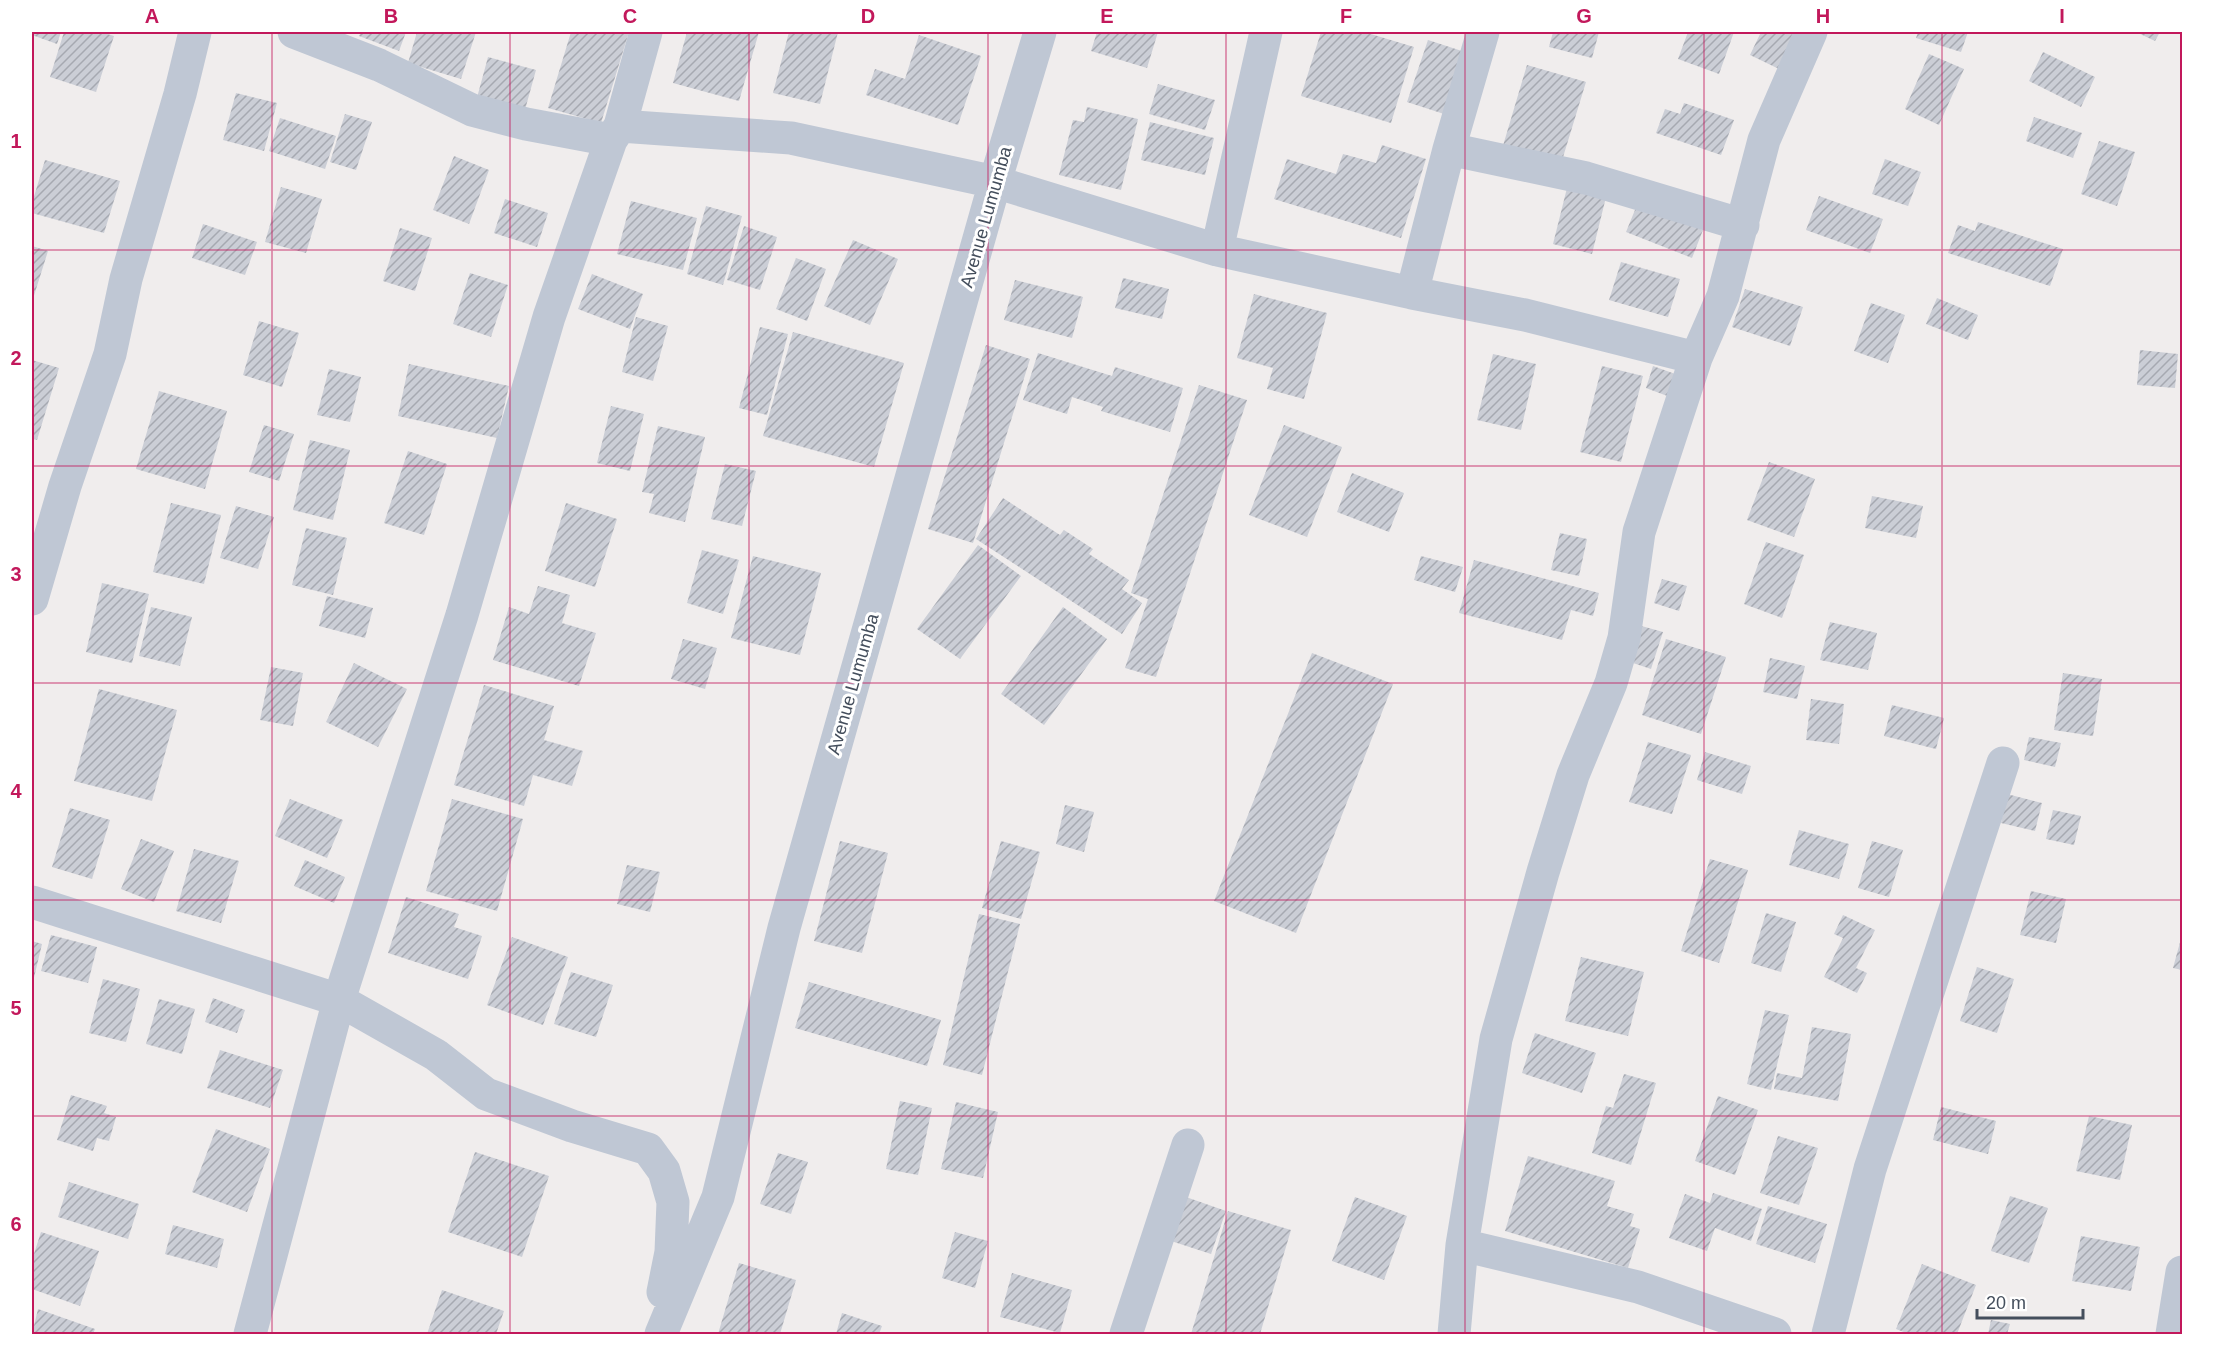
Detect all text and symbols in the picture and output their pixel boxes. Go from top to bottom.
text: A [145,5,159,27]
text: B [384,5,398,27]
text: C [623,5,637,27]
text: D [861,5,875,27]
text: E [1100,5,1114,27]
text: F [1340,5,1352,27]
text: G [1576,5,1592,27]
text: H [1816,5,1830,27]
text: I [2059,5,2065,27]
text: 1 [10,130,22,152]
street label: Avenue Lumumba [956,143,1016,290]
text: 2 [10,347,22,369]
text: 3 [10,563,22,585]
street label: Avenue Lumumba [823,610,883,757]
text: 4 [10,780,22,802]
text: 5 [10,997,22,1019]
text: 6 [10,1213,22,1235]
scale bar [1977,1282,2084,1320]
text: 20 m [1986,1293,2026,1313]

